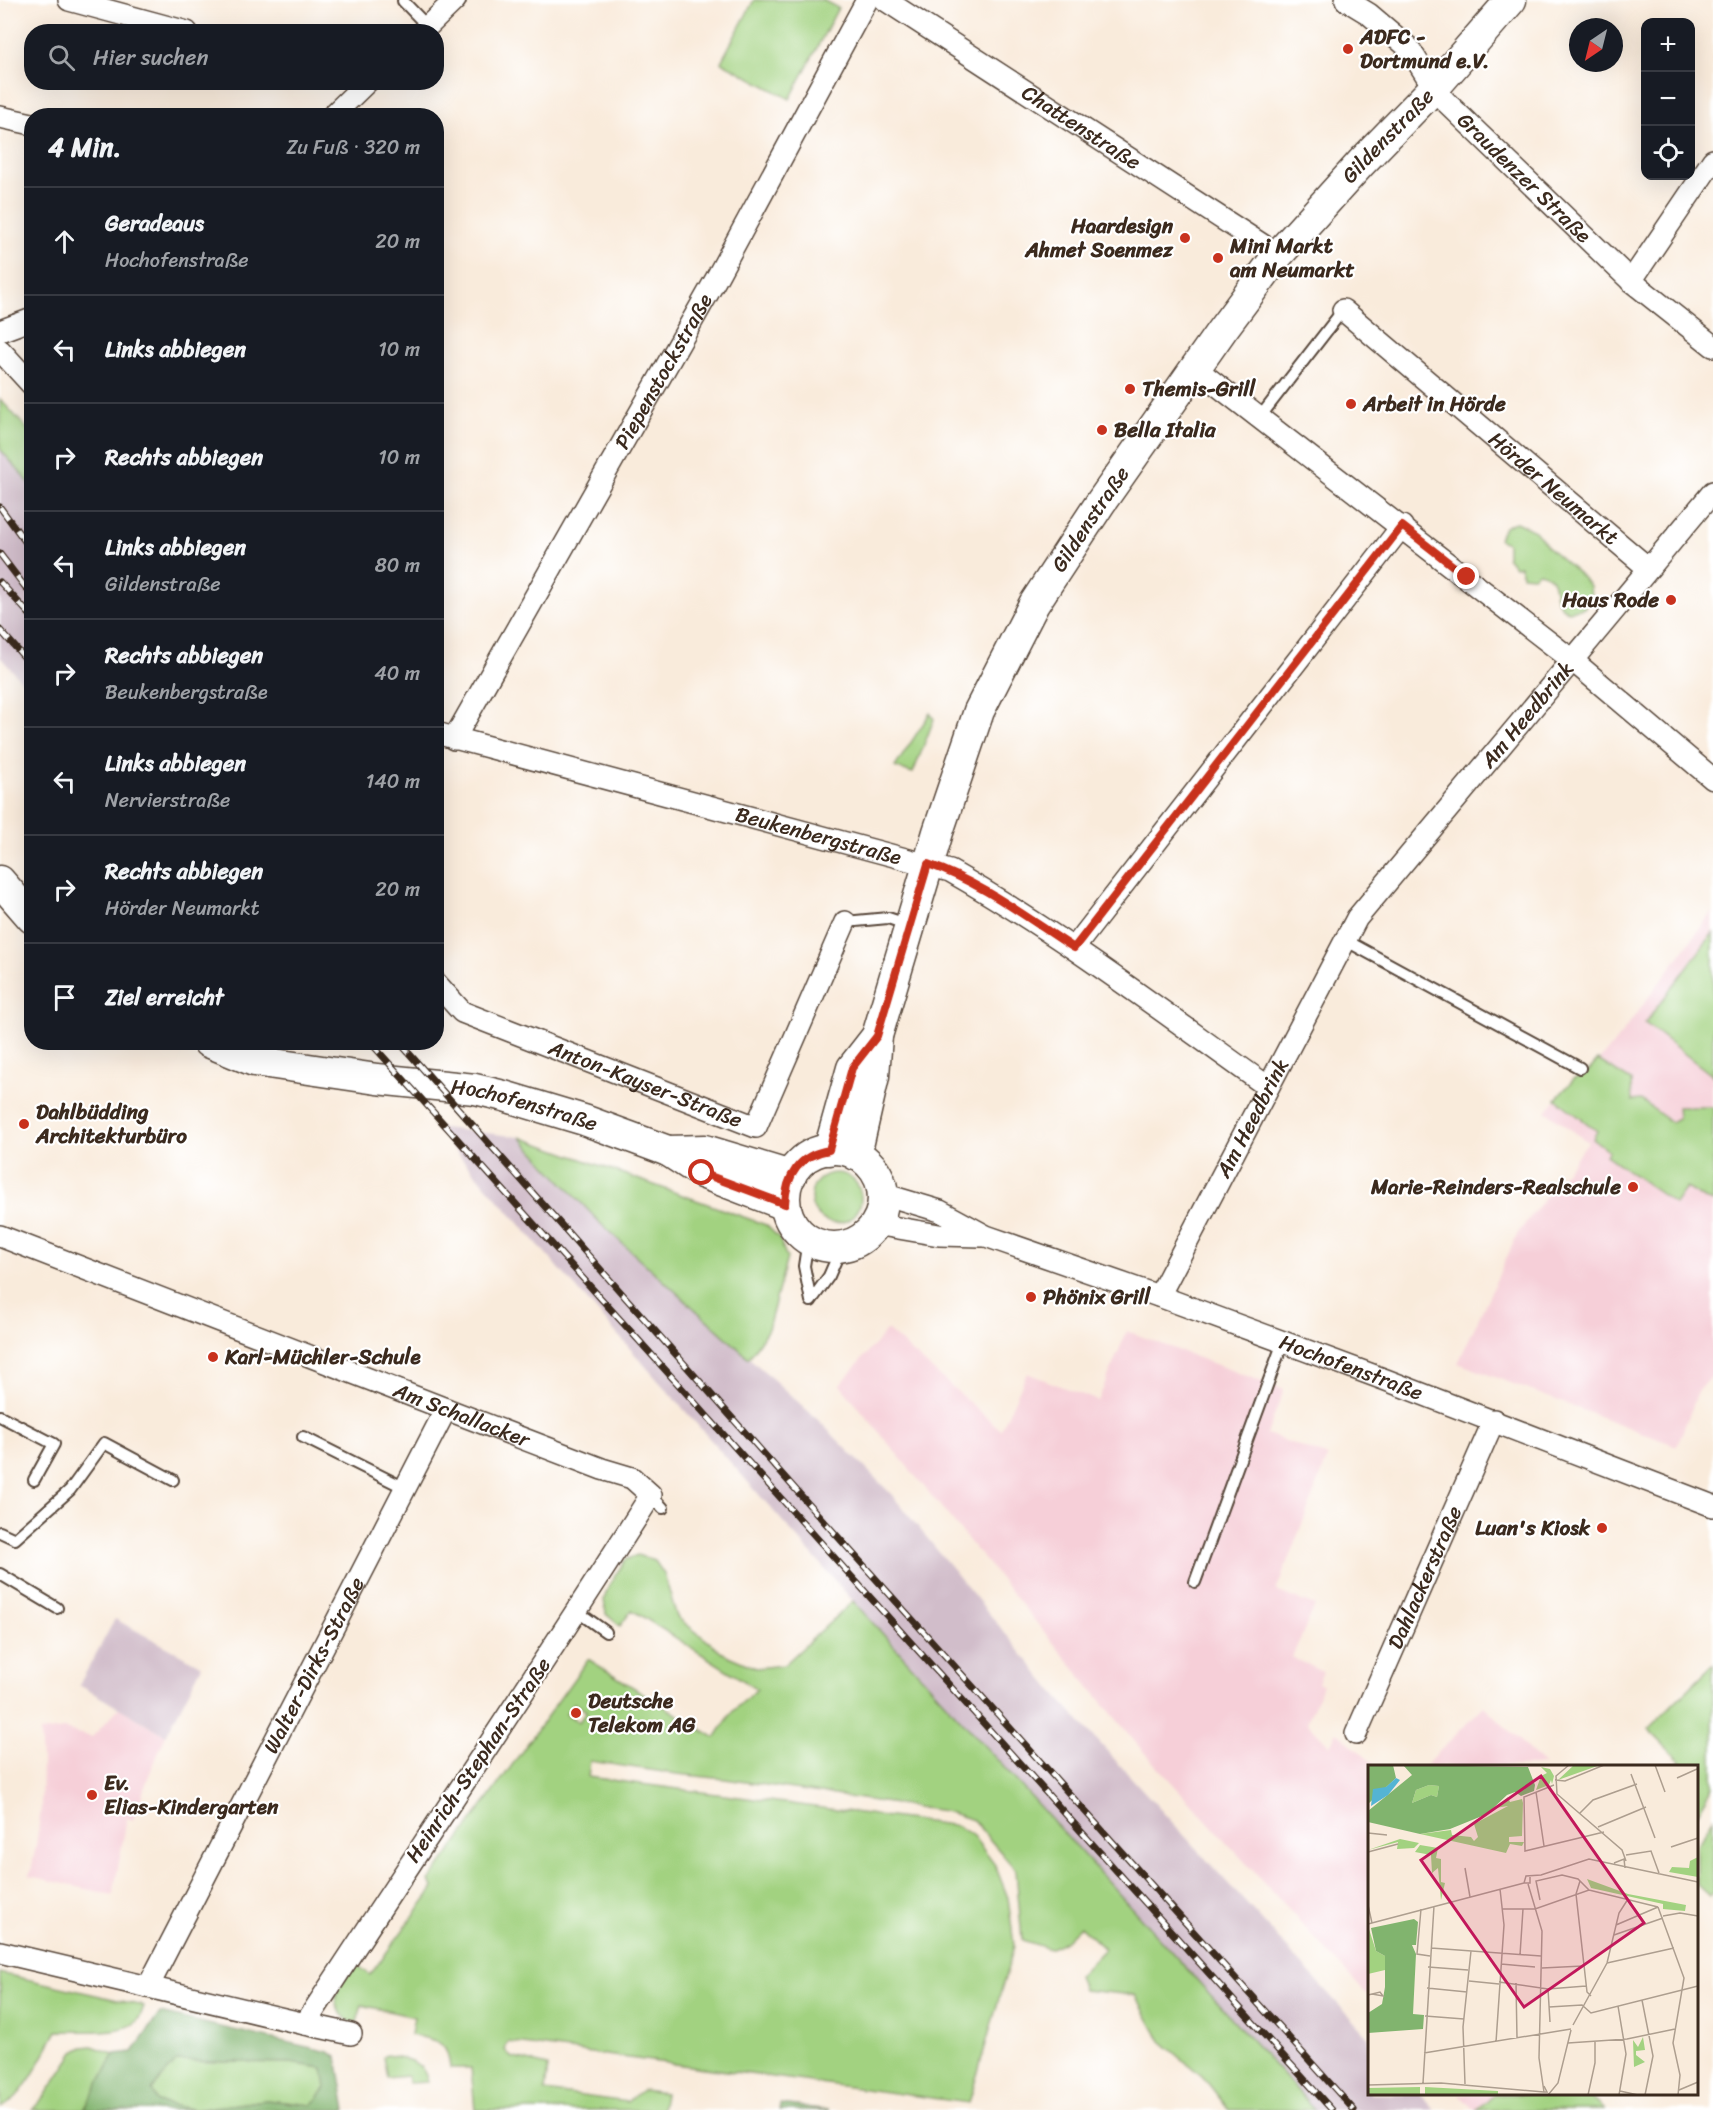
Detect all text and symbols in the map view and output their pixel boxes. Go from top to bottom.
place label: ADFC - Dortmund e.V. [1359,18,1489,80]
north arrow [1569,18,1623,72]
map controls [1641,18,1695,180]
button: + [1641,18,1695,72]
search box [24,24,444,90]
text: Hier suchen [93,38,208,77]
icon: search [45,41,78,74]
marker: ADFC - Dortmund e.V. [1341,42,1355,56]
button: − [1641,72,1695,126]
street label: Chattenstraße [1014,74,1149,181]
street label: Gildenstraße [1332,79,1444,193]
street label: Graudenzer Straße [1448,103,1601,253]
text: 4 Min. [48,124,121,170]
button: locate [1641,126,1695,180]
text: Zu Fuß · 320 m [286,130,420,165]
text: Geradeaus [105,204,204,243]
place label: Haardesign Ahmet Soenmez [1024,207,1174,269]
text: 20 m [375,224,420,259]
icon: ahead [48,225,81,258]
place label: Mini Markt am Neumarkt [1229,227,1355,289]
marker: Haardesign Ahmet Soenmez [1178,231,1192,245]
text: Hochofenstraße [105,243,249,278]
marker: Mini Markt am Neumarkt [1211,251,1225,265]
street label: Piepenstockstraße [604,286,723,457]
text: Links abbiegen [105,330,246,369]
text: 10 m [378,332,420,367]
icon: left [48,333,81,366]
place label: Themis-Grill [1142,370,1256,408]
marker: Themis-Grill [1123,382,1137,396]
place label: Arbeit in Hörde [1362,385,1506,423]
marker: Arbeit in Hörde [1344,397,1358,411]
place label: Bella Italia [1114,411,1217,449]
street label: Hörder Neumarkt [1479,421,1628,555]
marker: Bella Italia [1095,423,1109,437]
text: Rechts abbiegen [105,438,263,477]
text: 10 m [378,440,420,475]
icon: right [48,441,81,474]
street label: Gildenstraße [1041,458,1140,580]
text: Links abbiegen [105,528,246,567]
text: 80 m [375,548,420,583]
icon: left [48,549,81,582]
route end [1453,563,1479,589]
text: Gildenstraße [105,567,221,602]
place label: Haus Rode [1561,581,1659,619]
marker: Haus Rode [1664,593,1678,607]
text: Rechts abbiegen [105,636,263,675]
street label: Am Heedbrink [1470,652,1584,778]
text: 40 m [374,656,420,691]
icon: right [48,657,81,690]
text: Beukenbergstraße [105,675,268,710]
text: Links abbiegen [105,744,246,783]
text: 140 m [366,764,420,799]
icon: left [48,765,81,798]
text: Nervierstraße [105,783,230,818]
street label: Beukenbergstraße [731,795,906,876]
text: Rechts abbiegen [105,852,263,891]
text: 20 m [375,872,420,907]
icon: right [48,873,81,906]
text: Hörder Neumarkt [105,891,260,926]
text: Ziel erreicht [105,978,224,1017]
icon: arrive [48,981,81,1014]
street label: Anton-Kayser-Straße [542,1028,748,1139]
street label: Am Heedbrink [1205,1051,1300,1186]
street label: Hochofenstraße [449,1068,603,1143]
place label: Dahlbüdding Architekturbüro [35,1093,187,1155]
marker: Dahlbüdding Architekturbüro [17,1117,31,1131]
route start [688,1159,714,1185]
place label: Marie-Reinders-Realschule [1370,1168,1621,1206]
marker: Marie-Reinders-Realschule [1626,1180,1640,1194]
place label: Phönix Grill [1043,1278,1151,1316]
marker: Phönix Grill [1024,1290,1038,1304]
street label: Hochofenstraße [1274,1323,1429,1412]
place label: Karl-Müchler-Schule [224,1338,421,1376]
marker: Karl-Müchler-Schule [206,1350,220,1364]
street label: Am Schallacker [387,1371,537,1459]
street label: Dahlackerstraße [1377,1499,1473,1655]
place label: Luan's Kiosk [1475,1509,1591,1547]
marker: Luan's Kiosk [1595,1521,1609,1535]
street label: Walter-Dirks-Straße [252,1570,375,1760]
street label: Heinrich-Stephan-Straße [395,1649,561,1871]
place label: Deutsche Telekom AG [588,1682,696,1744]
marker: Deutsche Telekom AG [569,1706,583,1720]
place label: Ev. Elias-Kindergarten [104,1764,279,1826]
inset map [1368,1765,1698,2095]
marker: Ev. Elias-Kindergarten [85,1788,99,1802]

